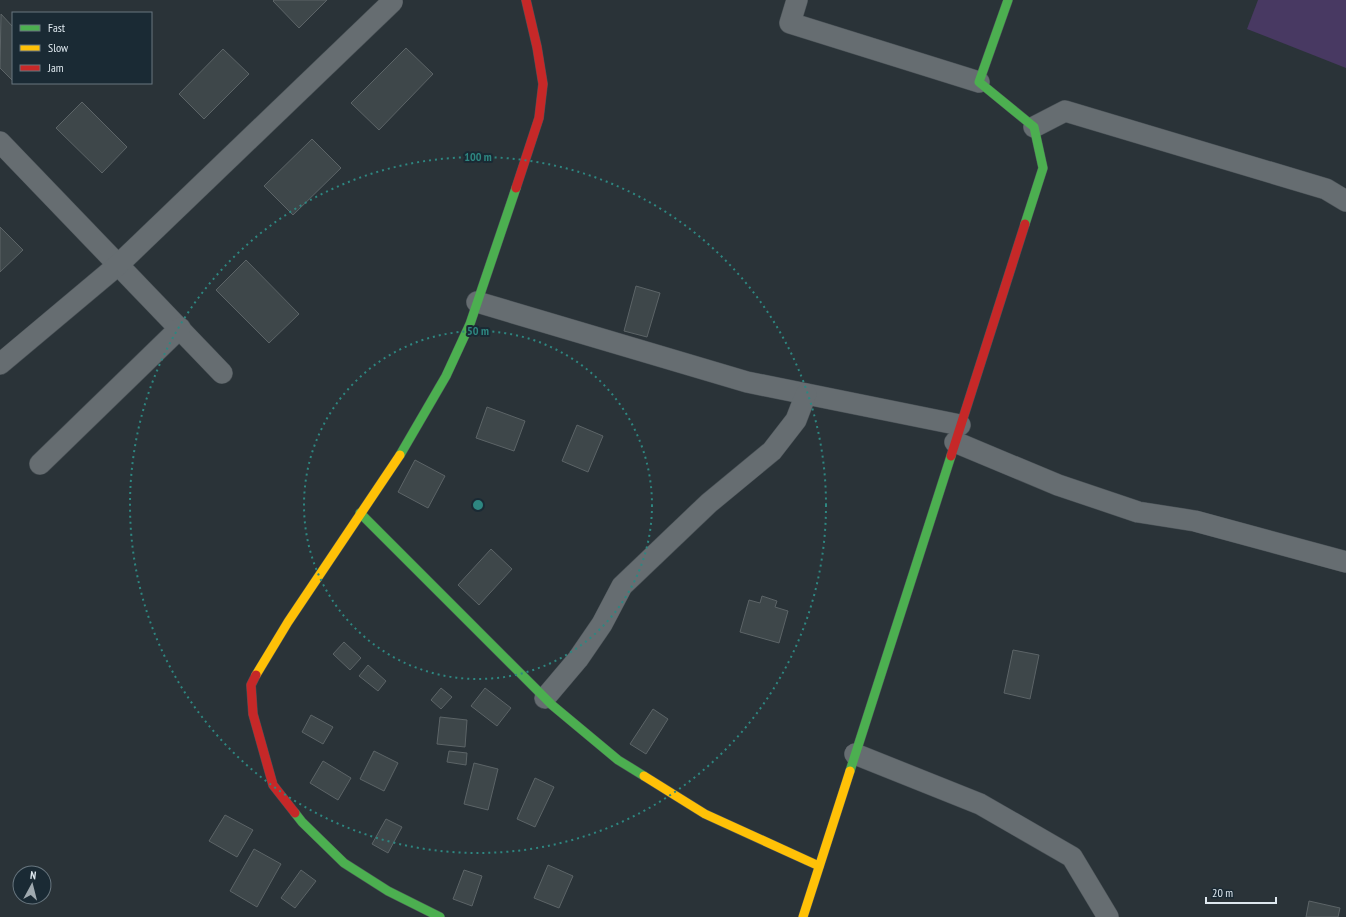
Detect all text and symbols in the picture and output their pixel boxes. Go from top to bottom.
legend [12,12,152,84]
text: Fast [48,20,66,35]
text: Slow [48,40,69,55]
text: Jam [47,60,64,75]
text: 100 m [464,149,492,164]
text: 50 m [467,323,489,338]
centre of rings [471,498,485,512]
north arrow [12,865,52,905]
text: N [29,868,37,882]
scale bar [1206,879,1276,905]
text: 20 m [1212,885,1233,900]

